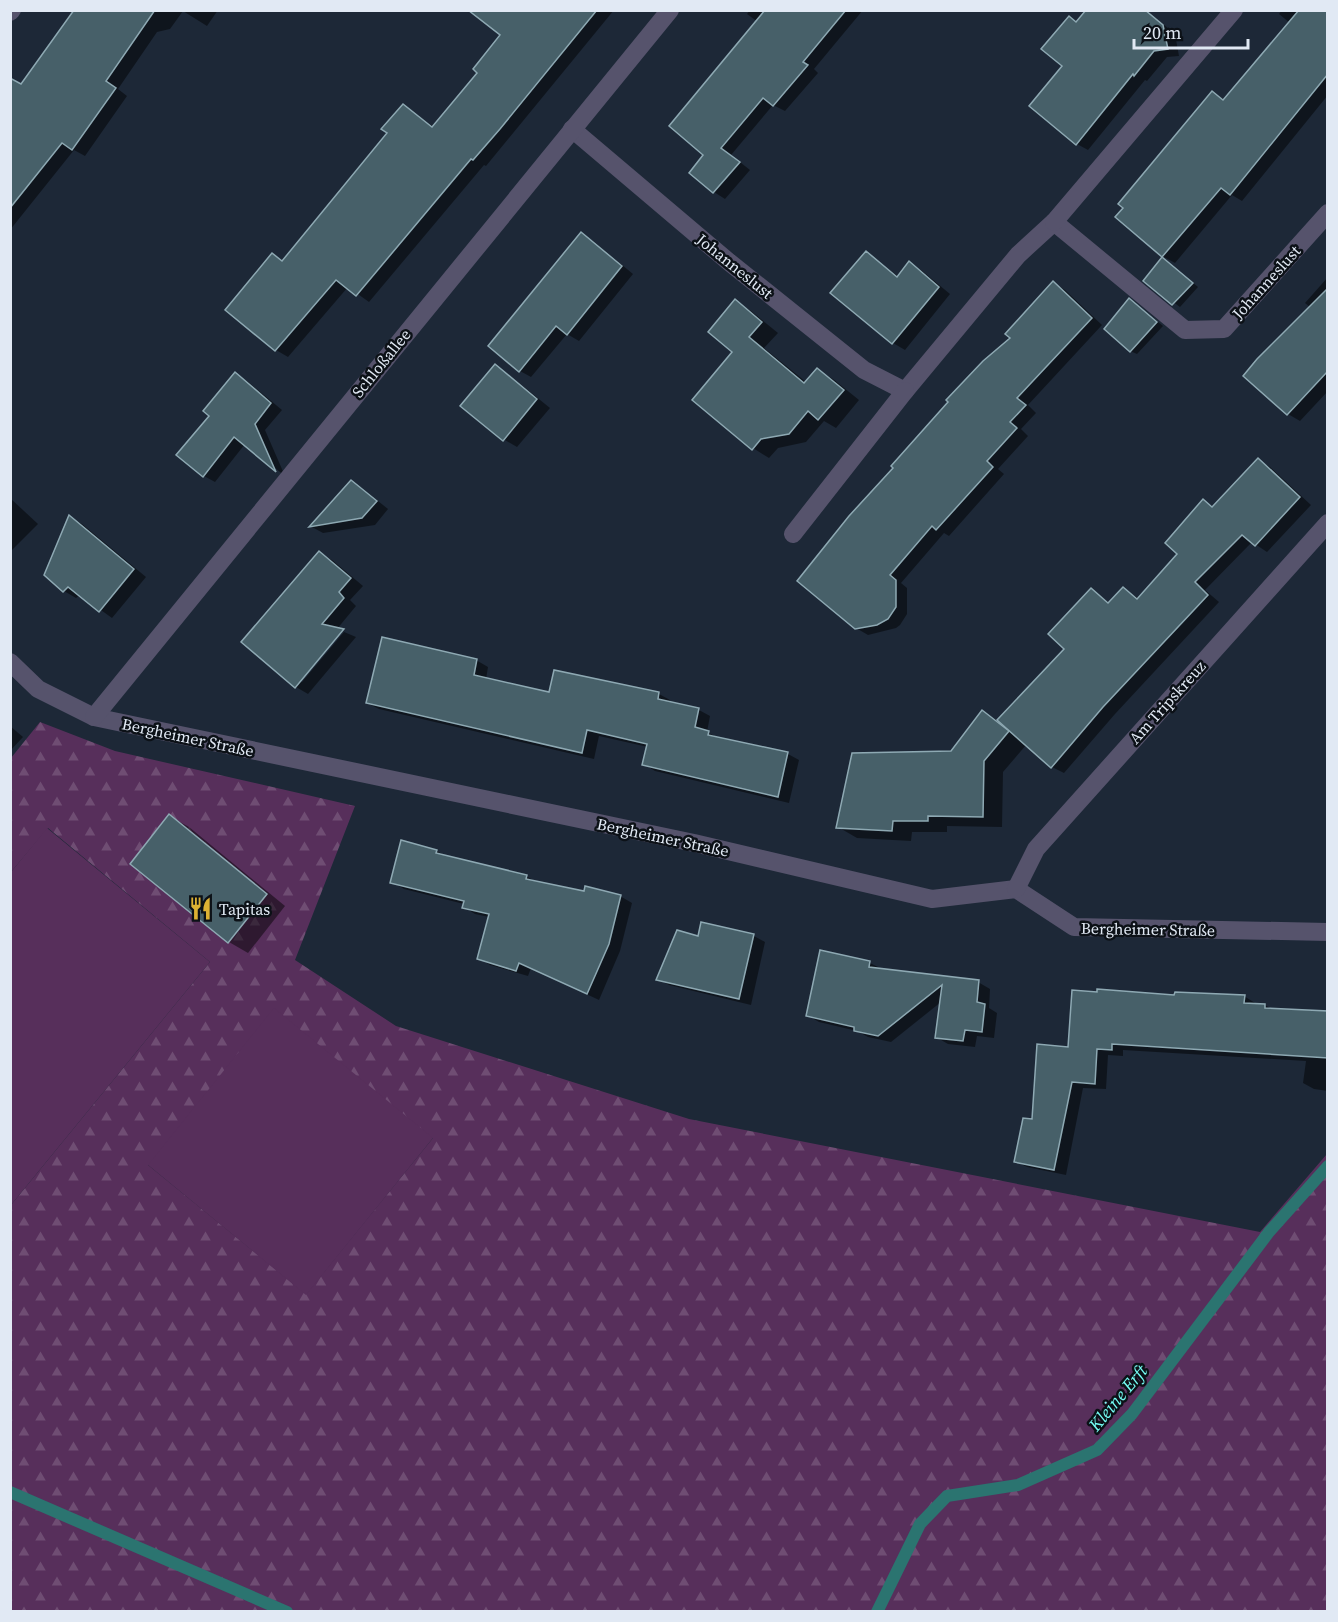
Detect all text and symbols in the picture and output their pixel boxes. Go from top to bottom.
scale bar [1134,12,1248,50]
text: 20 m [1143,20,1181,45]
street label: Johanneslust [691,228,778,304]
street label: Johanneslust [1226,240,1306,324]
street label: Schloßallee [347,324,415,402]
street label: Am Tripskreuz [1124,656,1210,748]
street label: Bergheimer Straße [120,712,256,762]
street label: Bergheimer Straße [595,812,731,862]
restaurant icon: Tapitas [188,896,214,922]
place label: Tapitas [219,898,270,920]
street label: Bergheimer Straße [1081,917,1215,941]
water label: Kleine Erft [1082,1358,1154,1437]

